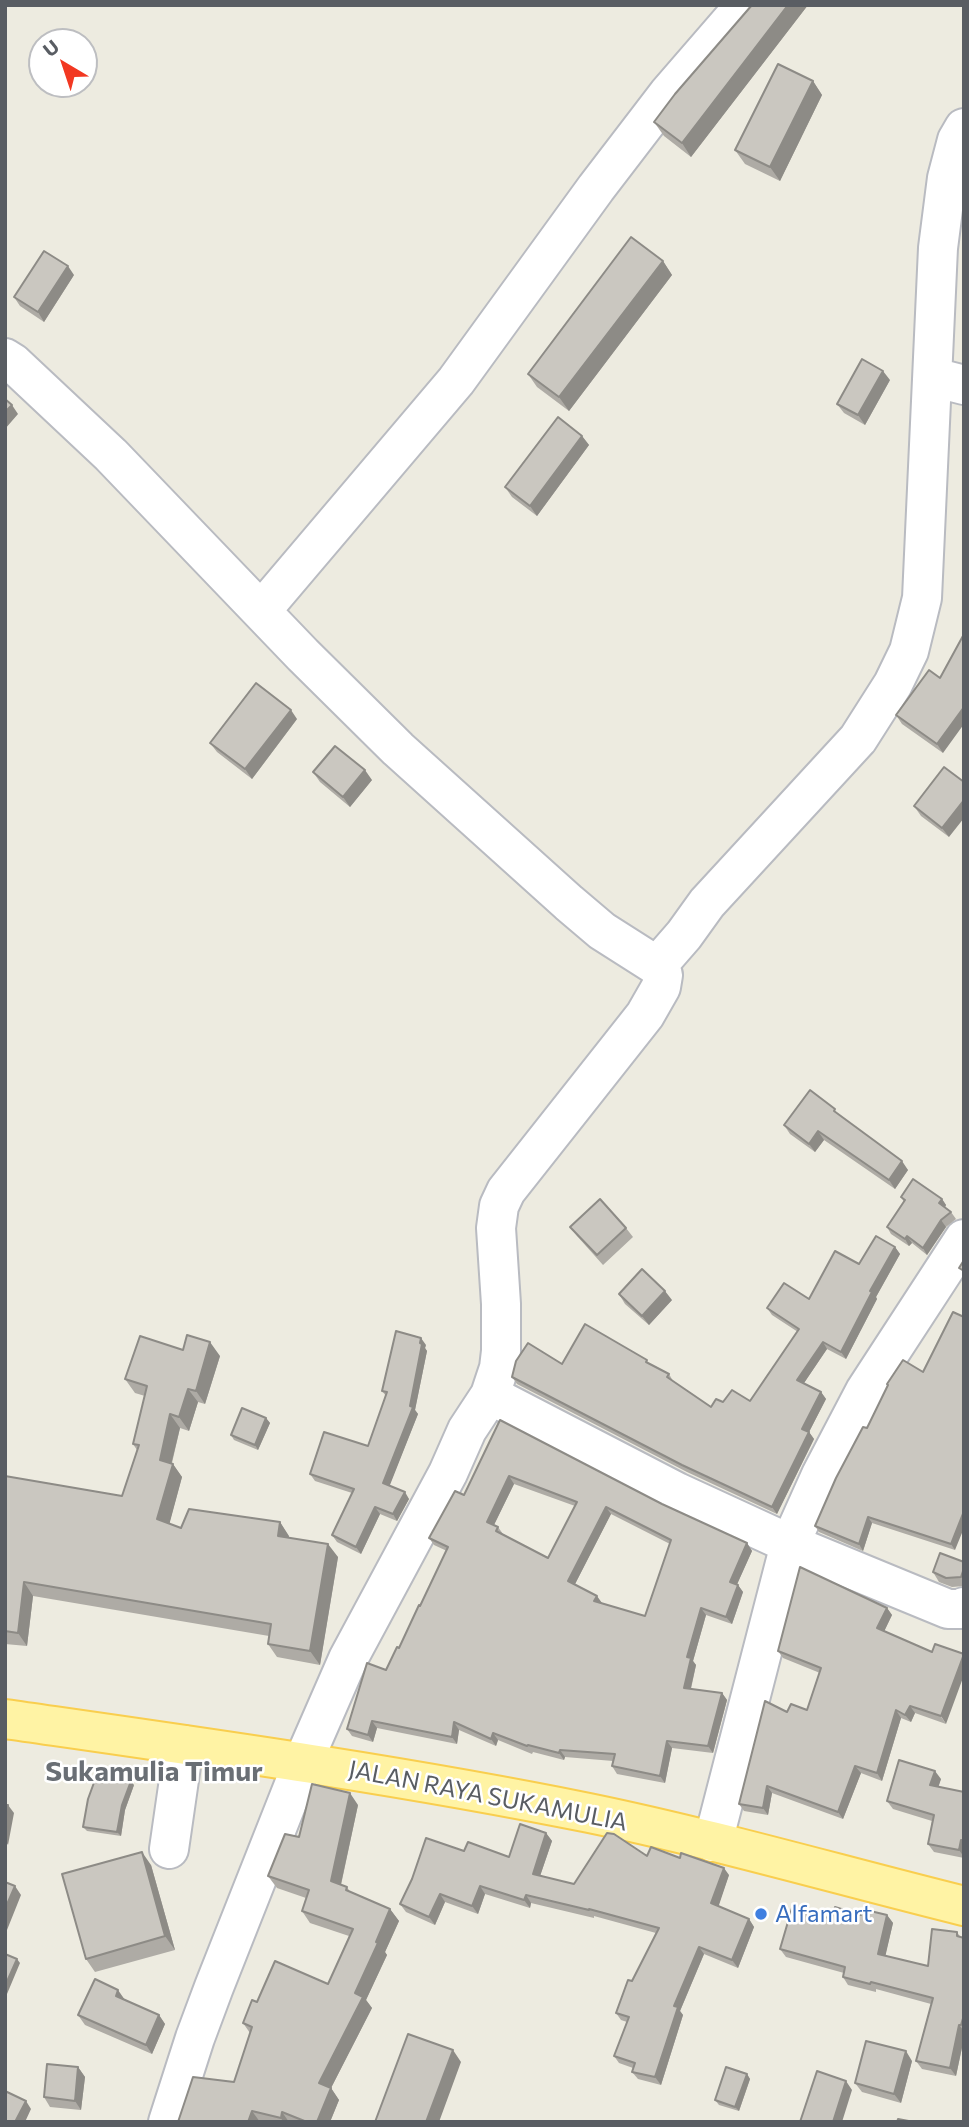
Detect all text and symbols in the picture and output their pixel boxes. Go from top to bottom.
north arrow [28,28,98,98]
text: U [38,35,63,61]
district label: Sukamulia Timur [45,1755,263,1789]
street label: JALAN RAYA SUKAMULIA [346,1755,630,1837]
place label: Alfamart [775,1900,872,1928]
marker: Alfamart [753,1906,769,1922]

